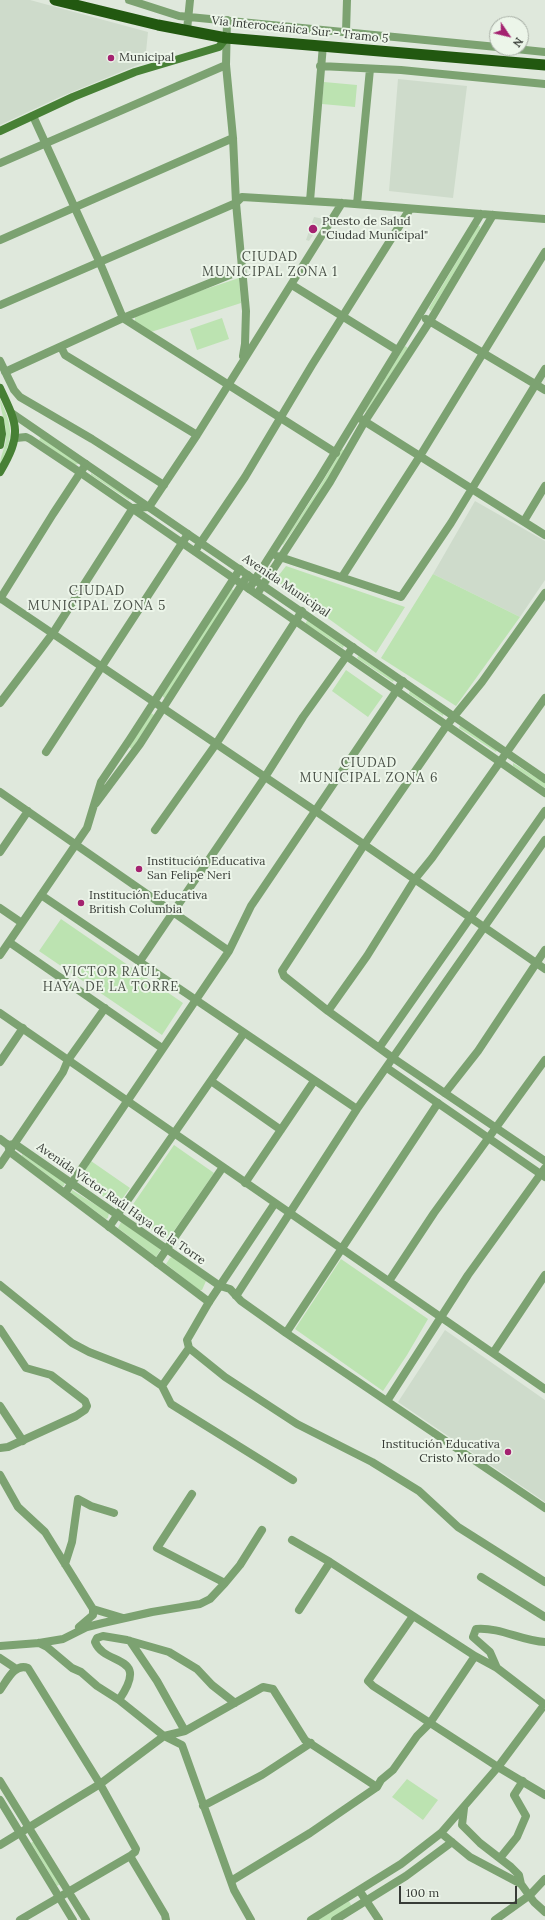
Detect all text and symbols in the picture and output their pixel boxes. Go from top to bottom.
street label: Vía Interoceánica Sur - Tramo 5 [211,14,389,46]
north arrow [489,16,529,56]
text: N [510,35,526,50]
place label: Municipal [119,51,174,65]
marker: Municipal [106,53,116,63]
place label: Puesto de Salud "Ciudad Municipal" [322,215,428,243]
marker: Puesto de Salud "Ciudad Municipal" [307,223,319,235]
district label: CIUDAD MUNICIPAL ZONA 1 [202,249,338,280]
street label: Avenida Municipal [240,551,332,621]
district label: CIUDAD MUNICIPAL ZONA 5 [28,583,166,614]
district label: CIUDAD MUNICIPAL ZONA 6 [300,755,438,786]
place label: Institución Educativa San Felipe Neri [147,855,265,883]
marker: Institución Educativa San Felipe Neri [134,864,144,874]
place label: Institución Educativa British Columbia [89,889,207,917]
marker: Institución Educativa British Columbia [76,898,86,908]
district label: VICTOR RAUL HAYA DE LA TORRE [43,964,179,995]
street label: Avenida Víctor Raúl Haya de la Torre [34,1140,208,1268]
place label: Institución Educativa Cristo Morado [382,1438,500,1466]
marker: Institución Educativa Cristo Morado [503,1447,513,1457]
scale bar [401,1878,519,1904]
text: 100 m [406,1885,439,1900]

